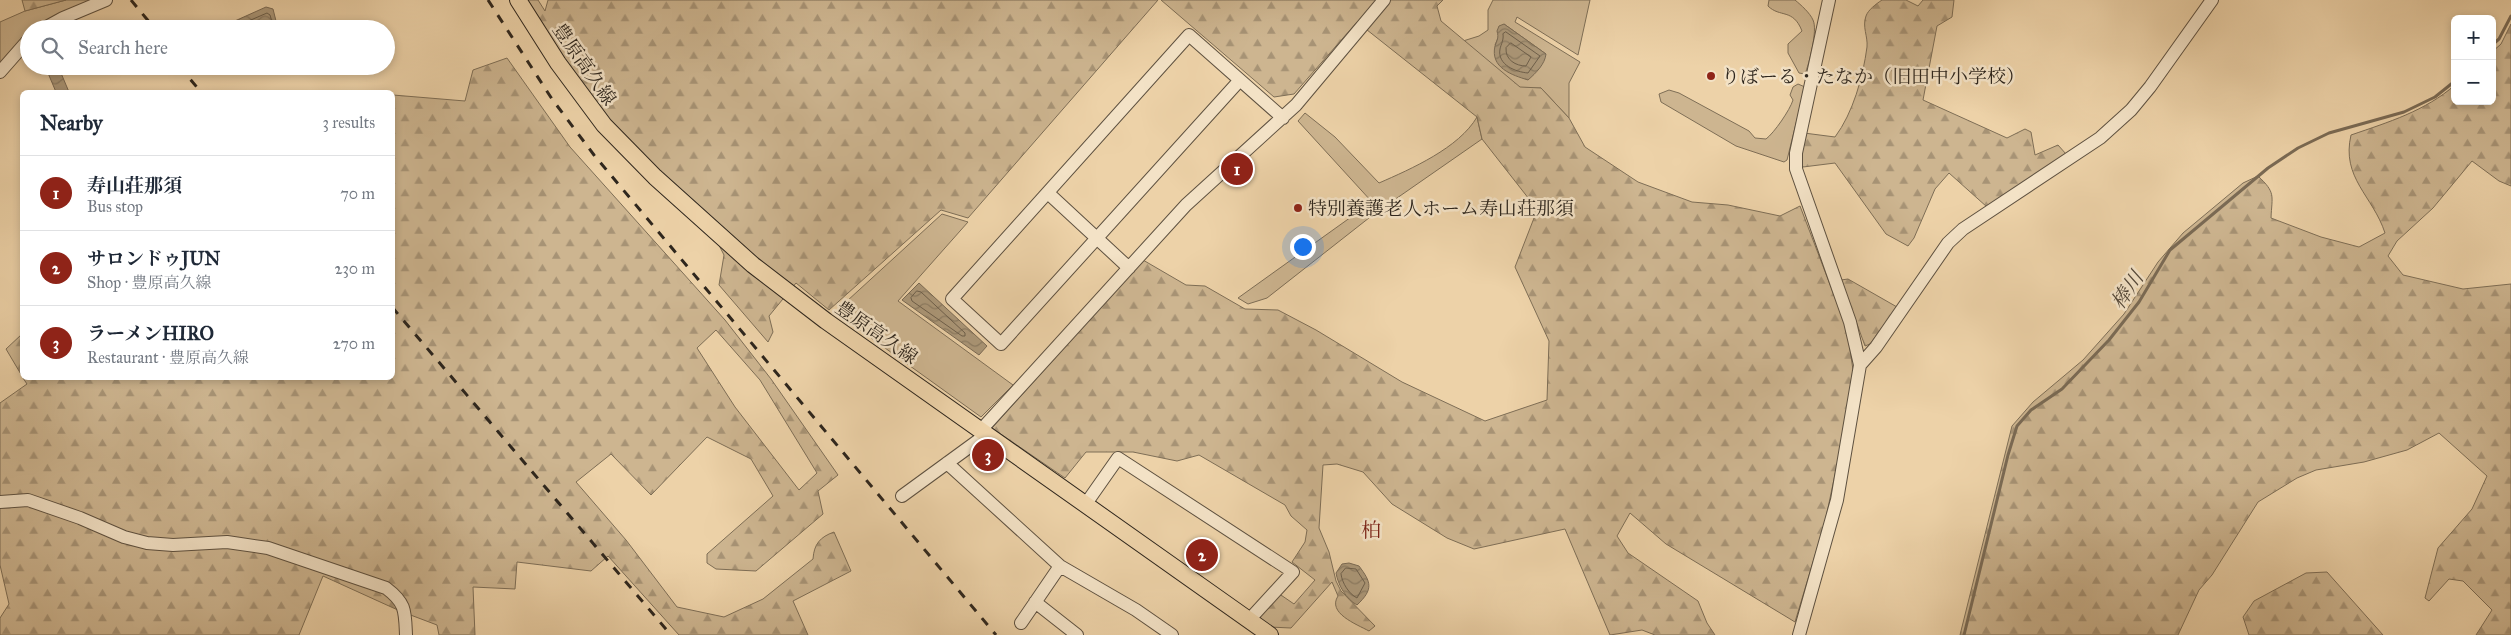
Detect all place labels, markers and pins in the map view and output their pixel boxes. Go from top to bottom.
place label: りぼーる・たなか（旧田中小学校） [1721,65,2025,88]
marker: りぼーる・たなか（旧田中小学校） [1705,70,1717,82]
pin: 1 [1221,150,1253,188]
place label: 特別養護老人ホーム寿山荘那須 [1308,197,1574,220]
marker: 特別養護老人ホーム寿山荘那須 [1292,202,1304,214]
pin: 3 [972,436,1004,474]
pin: 2 [1186,536,1218,574]

